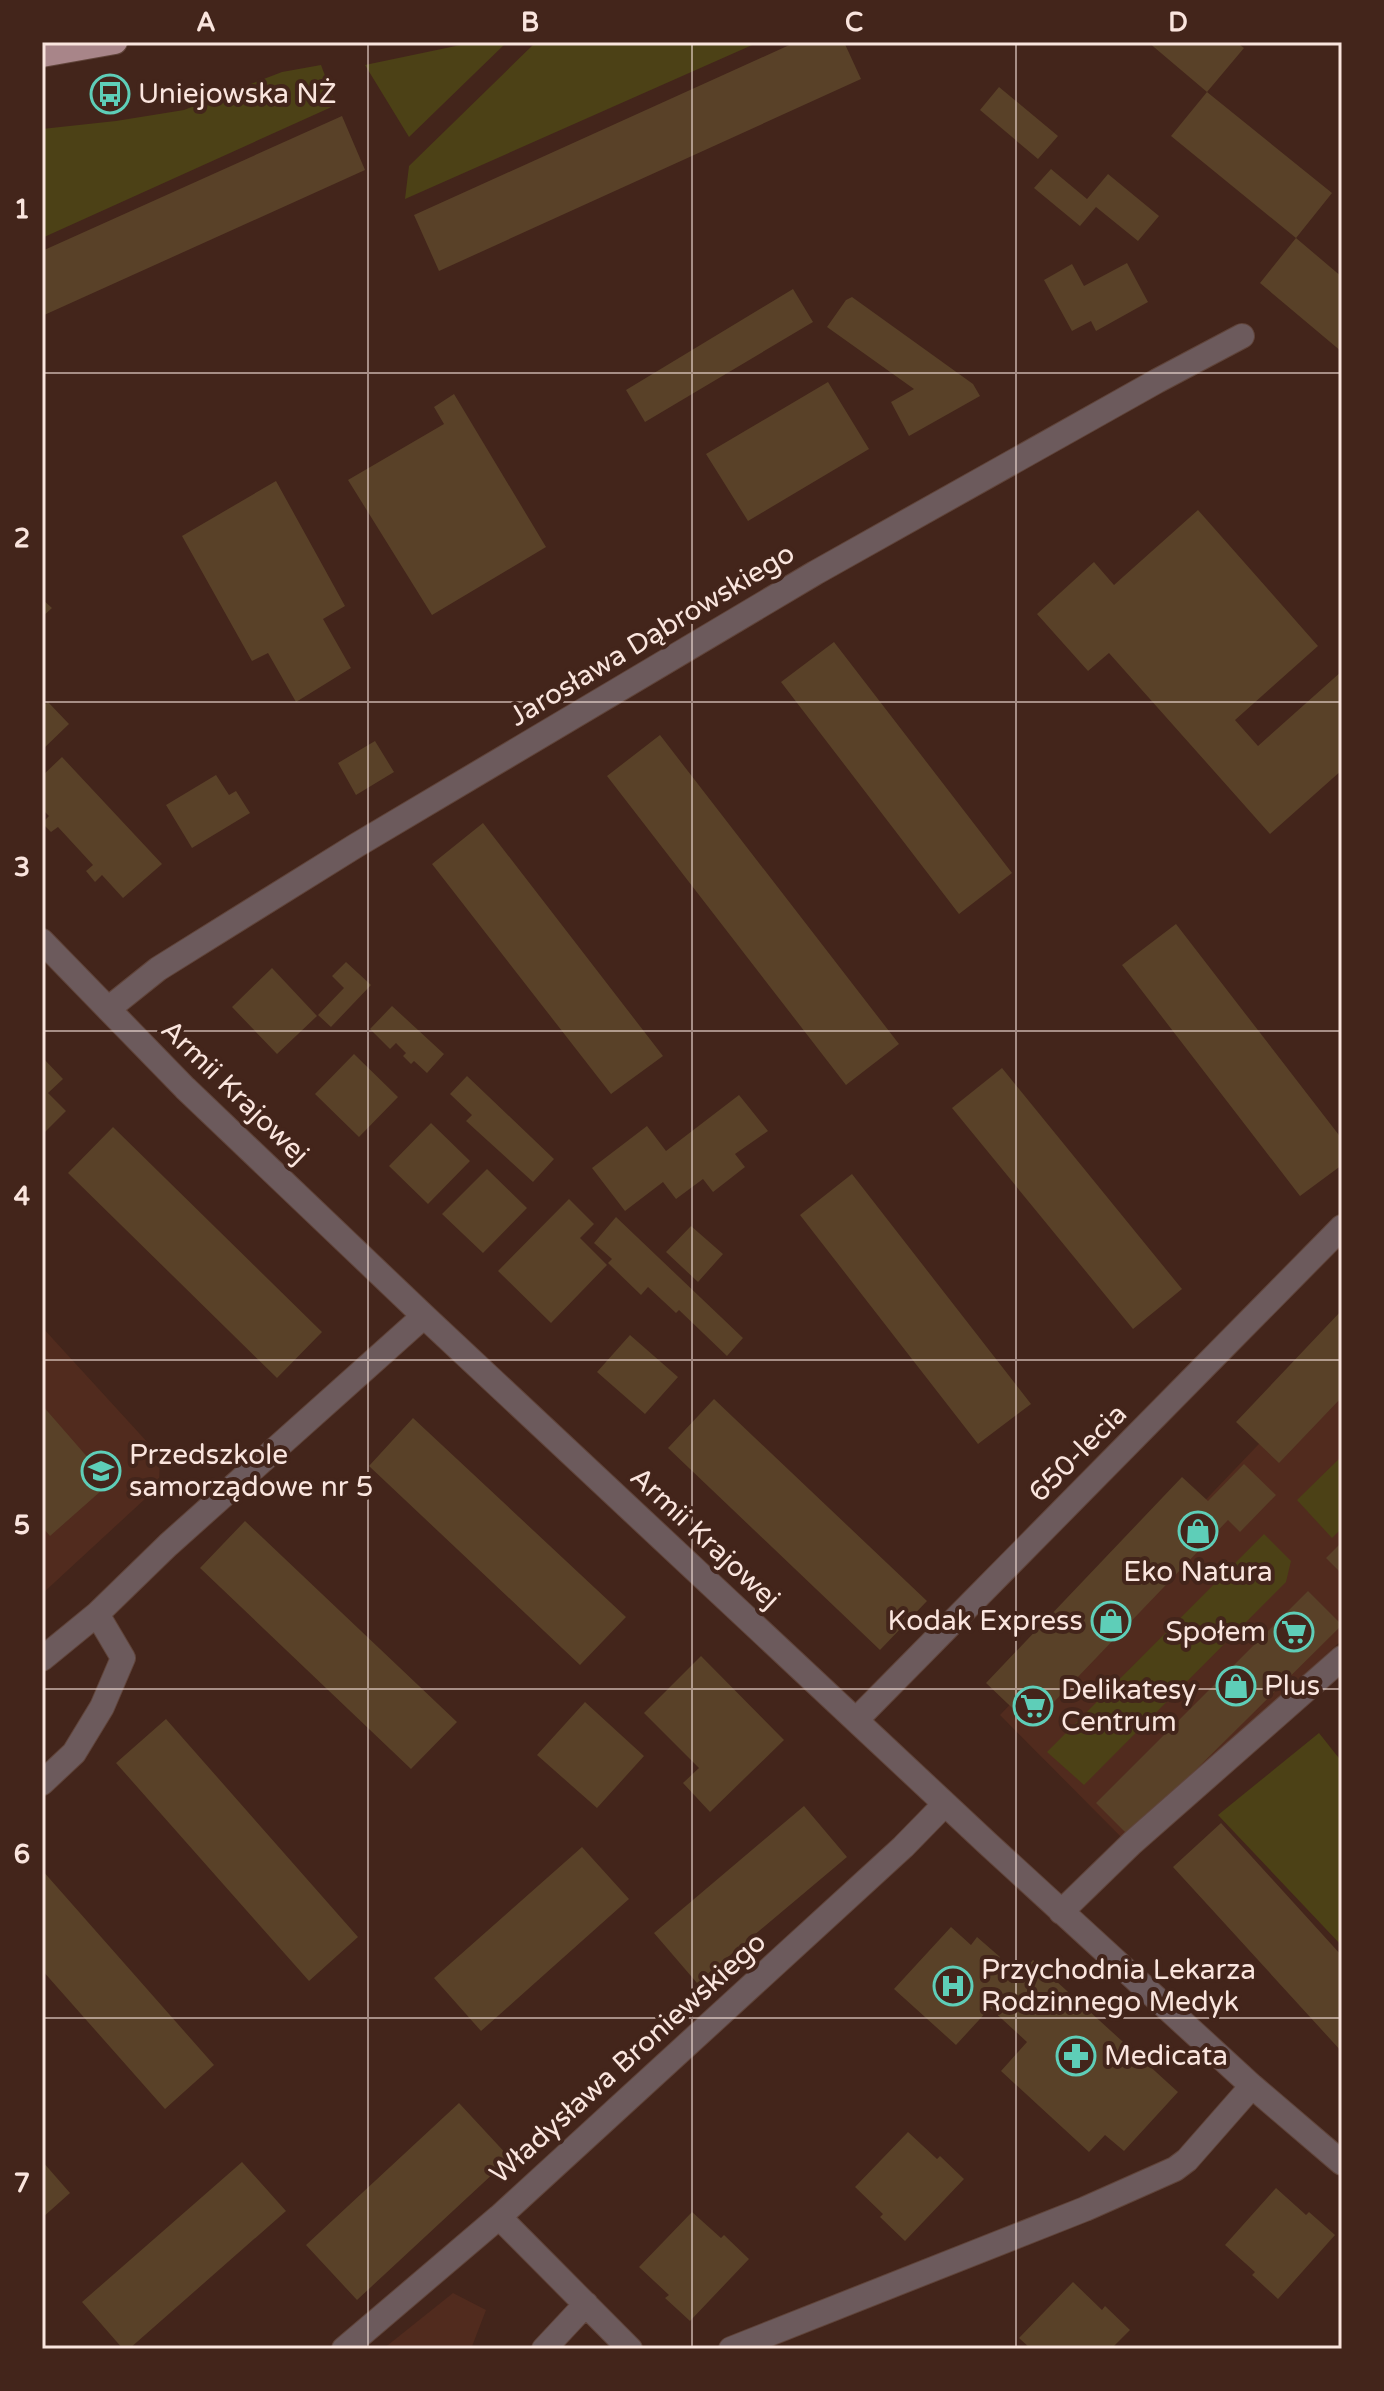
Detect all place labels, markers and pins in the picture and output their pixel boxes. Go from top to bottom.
bus stop icon: Uniejowska NŻ [89,73,131,115]
place label: Uniejowska NŻ [138,77,337,111]
place label: Przedszkole samorządowe nr 5 [129,1438,373,1504]
school or university icon: Przedszkole samorządowe nr 5 [80,1450,122,1492]
shop icon: Eko Natura [1177,1510,1219,1552]
place label: Eko Natura [1123,1555,1273,1589]
shop icon: Kodak Express [1090,1600,1132,1642]
place label: Kodak Express [888,1604,1083,1638]
supermarket icon: Społem [1273,1611,1315,1653]
place label: Społem [1165,1615,1266,1649]
shop icon: Plus [1215,1665,1257,1707]
place label: Plus [1264,1669,1320,1703]
place label: Delikatesy Centrum [1061,1673,1196,1739]
supermarket icon: Delikatesy Centrum [1012,1685,1054,1727]
place label: Przychodnia Lekarza Rodzinnego Medyk [981,1953,1256,2019]
hospital icon: Przychodnia Lekarza Rodzinnego Medyk [932,1965,974,2007]
pharmacy icon: Medicata [1055,2035,1097,2077]
place label: Medicata [1104,2039,1228,2073]

